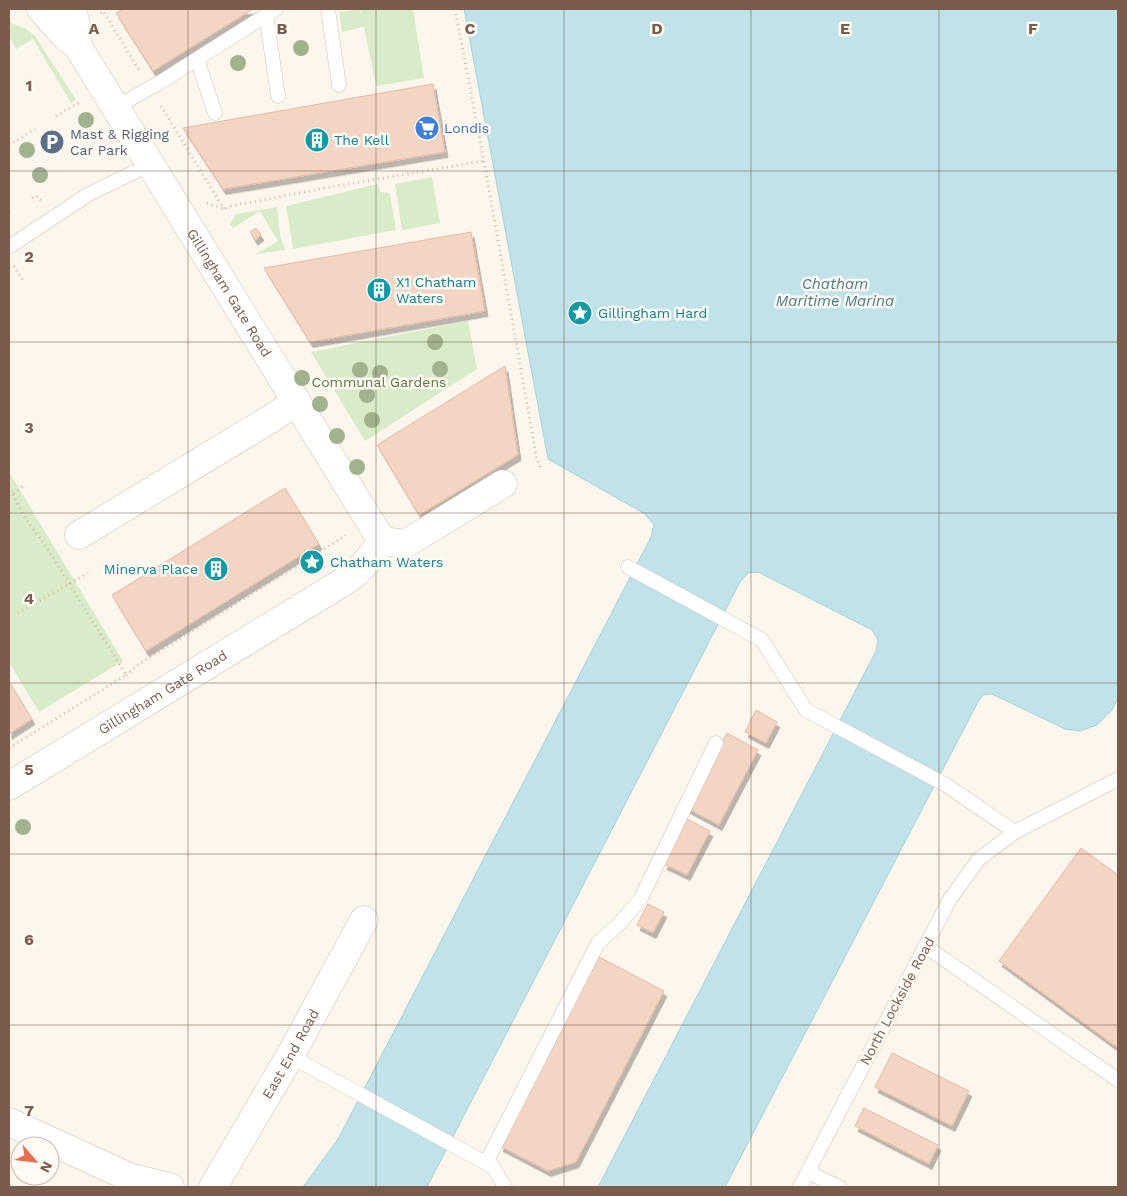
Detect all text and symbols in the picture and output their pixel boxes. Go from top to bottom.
text: A [89,19,100,38]
text: B [277,19,288,38]
text: C [465,19,476,38]
text: D [651,19,663,38]
text: E [840,19,850,38]
text: F [1028,19,1038,38]
text: 1 [26,76,32,95]
supermarket icon: Londis [414,115,440,141]
place label: Londis [444,120,489,136]
place label: Mast & Rigging Car Park [70,126,170,158]
building icon: The Kell [304,127,330,153]
parking icon: Mast & Rigging Car Park [39,129,65,155]
place label: The Kell [334,132,390,148]
street label: Gillingham Gate Road [184,226,275,360]
text: 2 [24,247,34,266]
place label: X1 Chatham Waters [396,274,476,306]
water label: Chatham Maritime Marina [776,275,894,310]
building icon: X1 Chatham Waters [366,277,392,303]
place icon: Gillingham Hard [567,300,593,326]
place label: Gillingham Hard [598,305,707,321]
park label: Communal Gardens [312,374,446,390]
text: 3 [24,418,34,437]
place icon: Chatham Waters [299,549,325,575]
place label: Chatham Waters [330,554,443,570]
building icon: Minerva Place [203,556,229,582]
place label: Minerva Place [104,561,198,577]
text: 4 [24,589,34,608]
street label: Gillingham Gate Road [95,647,230,738]
text: 5 [24,760,34,779]
text: 6 [24,930,34,949]
street label: North Lockside Road [857,934,937,1068]
street label: East End Road [259,1006,322,1102]
text: 7 [24,1101,34,1120]
north arrow [10,1136,60,1186]
text: N [37,1159,56,1175]

